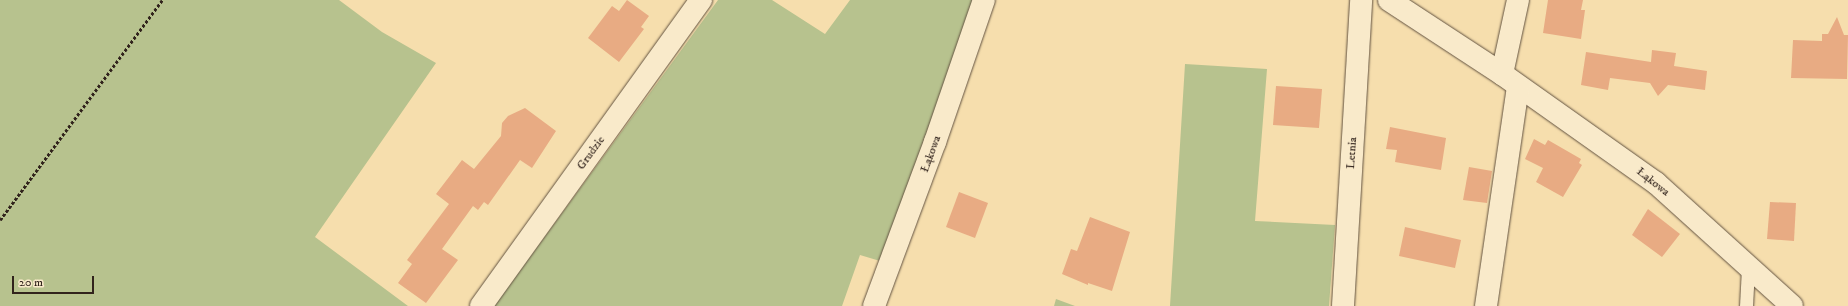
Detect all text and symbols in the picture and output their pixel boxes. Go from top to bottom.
street label: Grudzie [574,133,608,173]
street label: Łąkowa [918,134,944,174]
street label: Letnia [1344,137,1360,169]
street label: Łąkowa [1634,165,1672,199]
scale bar [14,268,96,294]
text: 20 m [19,275,43,290]

